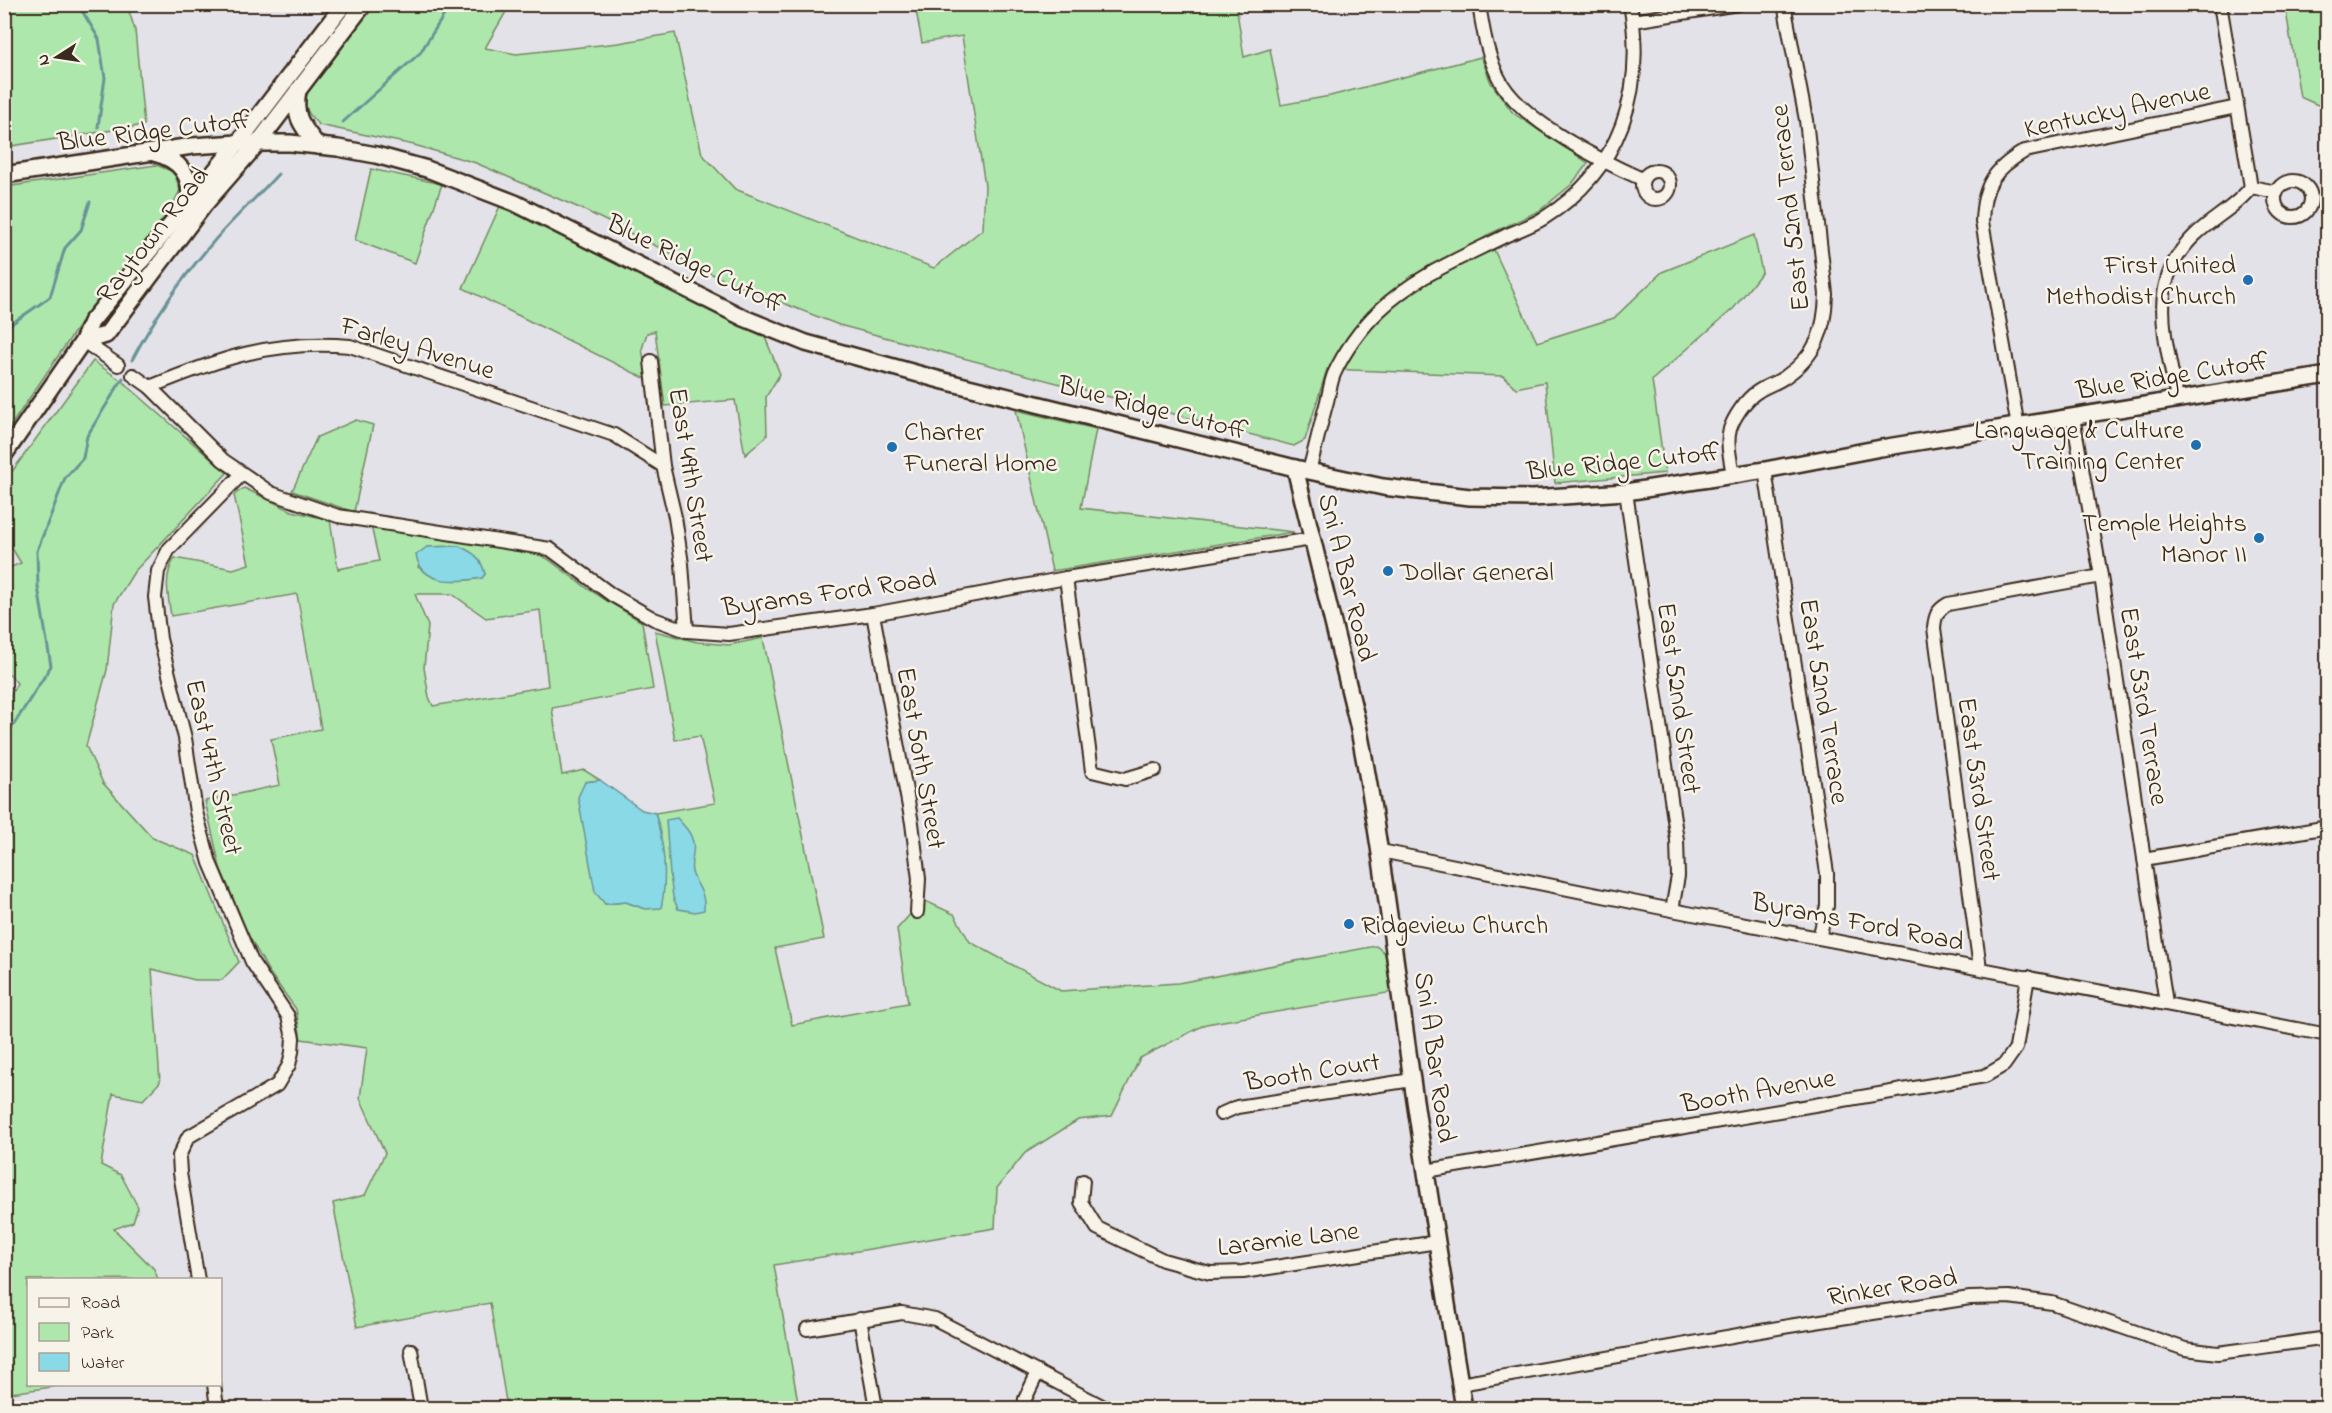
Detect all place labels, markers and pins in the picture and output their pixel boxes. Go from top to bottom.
place label: First United Methodist Church [2046,247,2236,317]
marker: First United Methodist Church [2241,273,2255,287]
place label: Language & Culture Training Center [1974,412,2185,482]
place label: Charter Funeral Home [903,414,1058,484]
marker: Language & Culture Training Center [2189,438,2203,452]
marker: Charter Funeral Home [885,440,899,454]
place label: Temple Heights Manor II [2082,505,2247,575]
marker: Temple Heights Manor II [2252,531,2266,545]
place label: Dollar General [1399,554,1554,593]
marker: Dollar General [1381,564,1395,578]
place label: Ridgeview Church [1361,907,1548,946]
marker: Ridgeview Church [1342,917,1356,931]

